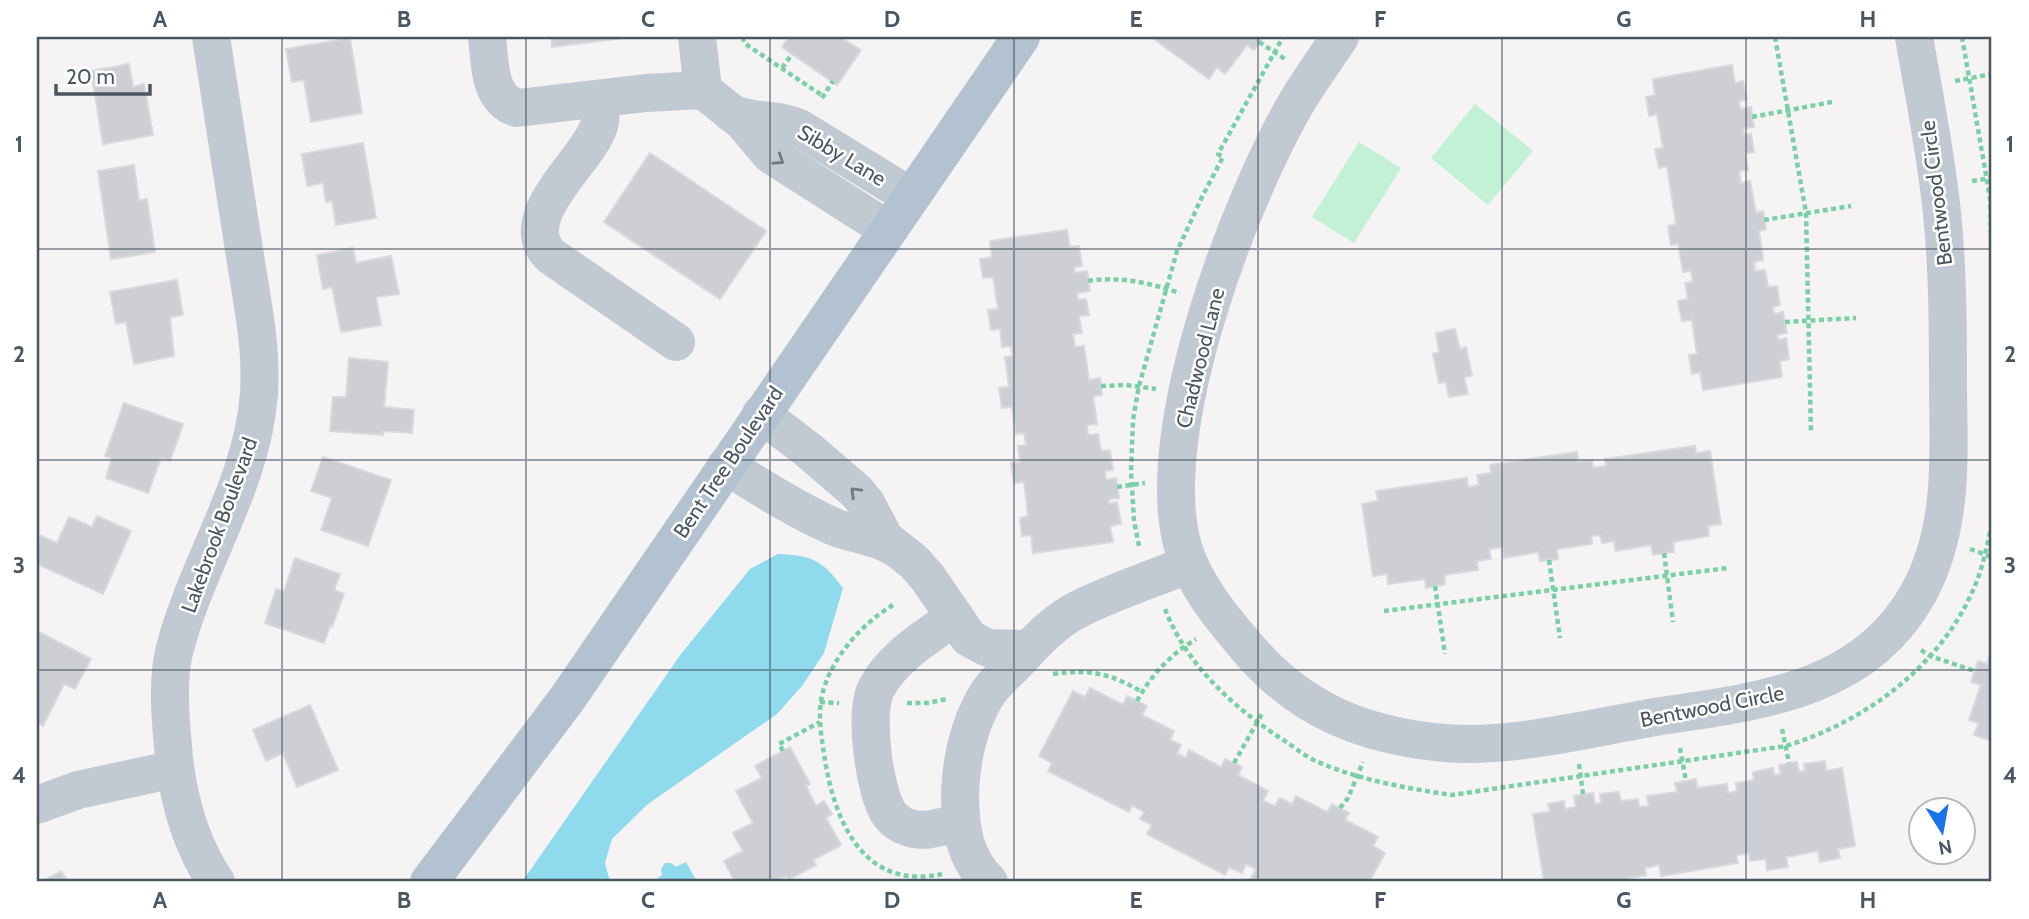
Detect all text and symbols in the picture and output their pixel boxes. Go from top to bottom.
text: A [153,5,168,33]
text: B [397,5,411,33]
text: C [641,5,655,33]
text: D [884,5,900,33]
text: E [1129,5,1143,33]
text: F [1374,5,1386,33]
text: G [1616,5,1632,33]
text: H [1860,5,1876,33]
scale bar [56,52,150,96]
text: 20 m [66,64,115,89]
street label: Sibby Lane [794,119,891,191]
street label: Bentwood Circle [1915,119,1957,267]
text: 1 [15,130,23,158]
text: 1 [2006,130,2014,158]
one-way arrow [772,152,785,165]
street label: Chadwood Lane [1170,285,1230,431]
text: 2 [13,340,25,368]
text: 2 [2004,340,2016,368]
street label: Bent Tree Boulevard [668,381,788,543]
street label: Lakebrook Boulevard [176,434,262,616]
one-way arrow [851,487,864,500]
text: 3 [13,551,25,579]
text: 3 [2004,551,2016,579]
street label: Bentwood Circle [1638,680,1786,732]
text: 4 [12,761,26,789]
text: 4 [2003,761,2017,789]
north arrow [1906,796,1976,866]
text: N [1936,835,1954,860]
text: A [153,886,168,914]
text: B [397,886,411,914]
text: C [641,886,655,914]
text: D [884,886,900,914]
text: E [1129,886,1143,914]
text: F [1374,886,1386,914]
text: G [1616,886,1632,914]
text: H [1860,886,1876,914]

